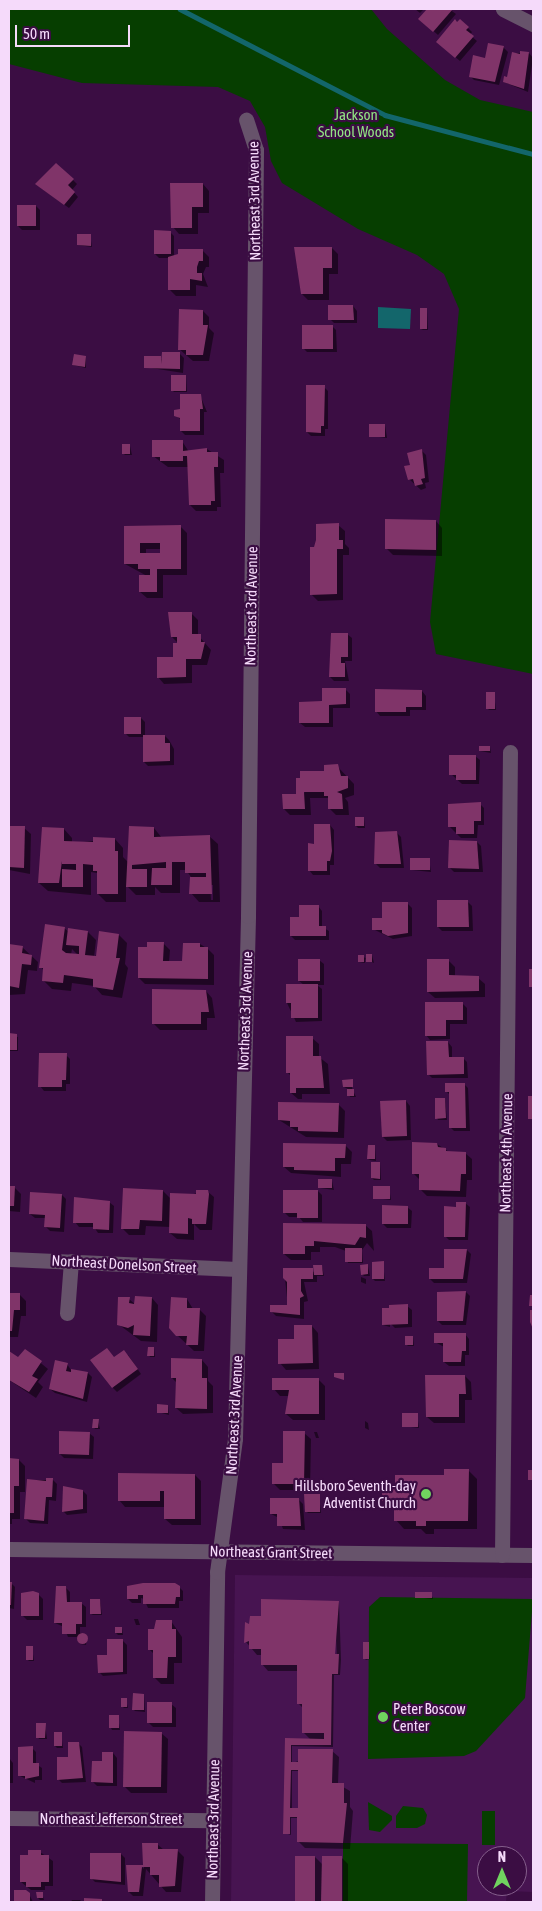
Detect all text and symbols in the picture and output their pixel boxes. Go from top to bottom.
scale bar [18,15,132,47]
text: 50 m [23,25,50,42]
park label: Jackson School Woods [318,105,394,140]
street label: Northeast 3rd Avenue [244,141,264,261]
street label: Northeast 3rd Avenue [241,546,261,666]
street label: Northeast 3rd Avenue [234,951,256,1071]
street label: Northeast 4th Avenue [496,1093,516,1213]
street label: Northeast Donelson Street [51,1251,197,1277]
street label: Northeast 3rd Avenue [222,1355,246,1475]
place label: Hillsboro Seventh-day Adventist Church [294,1476,416,1511]
marker: Hillsboro Seventh-day Adventist Church [420,1488,432,1500]
street label: Northeast Grant Street [209,1542,333,1562]
place label: Peter Boscow Center [393,1699,465,1734]
marker: Peter Boscow Center [377,1711,389,1723]
street label: Northeast 3rd Avenue [203,1759,223,1879]
street label: Northeast Jefferson Street [40,1810,182,1828]
north arrow [477,1846,527,1896]
text: N [498,1849,506,1865]

